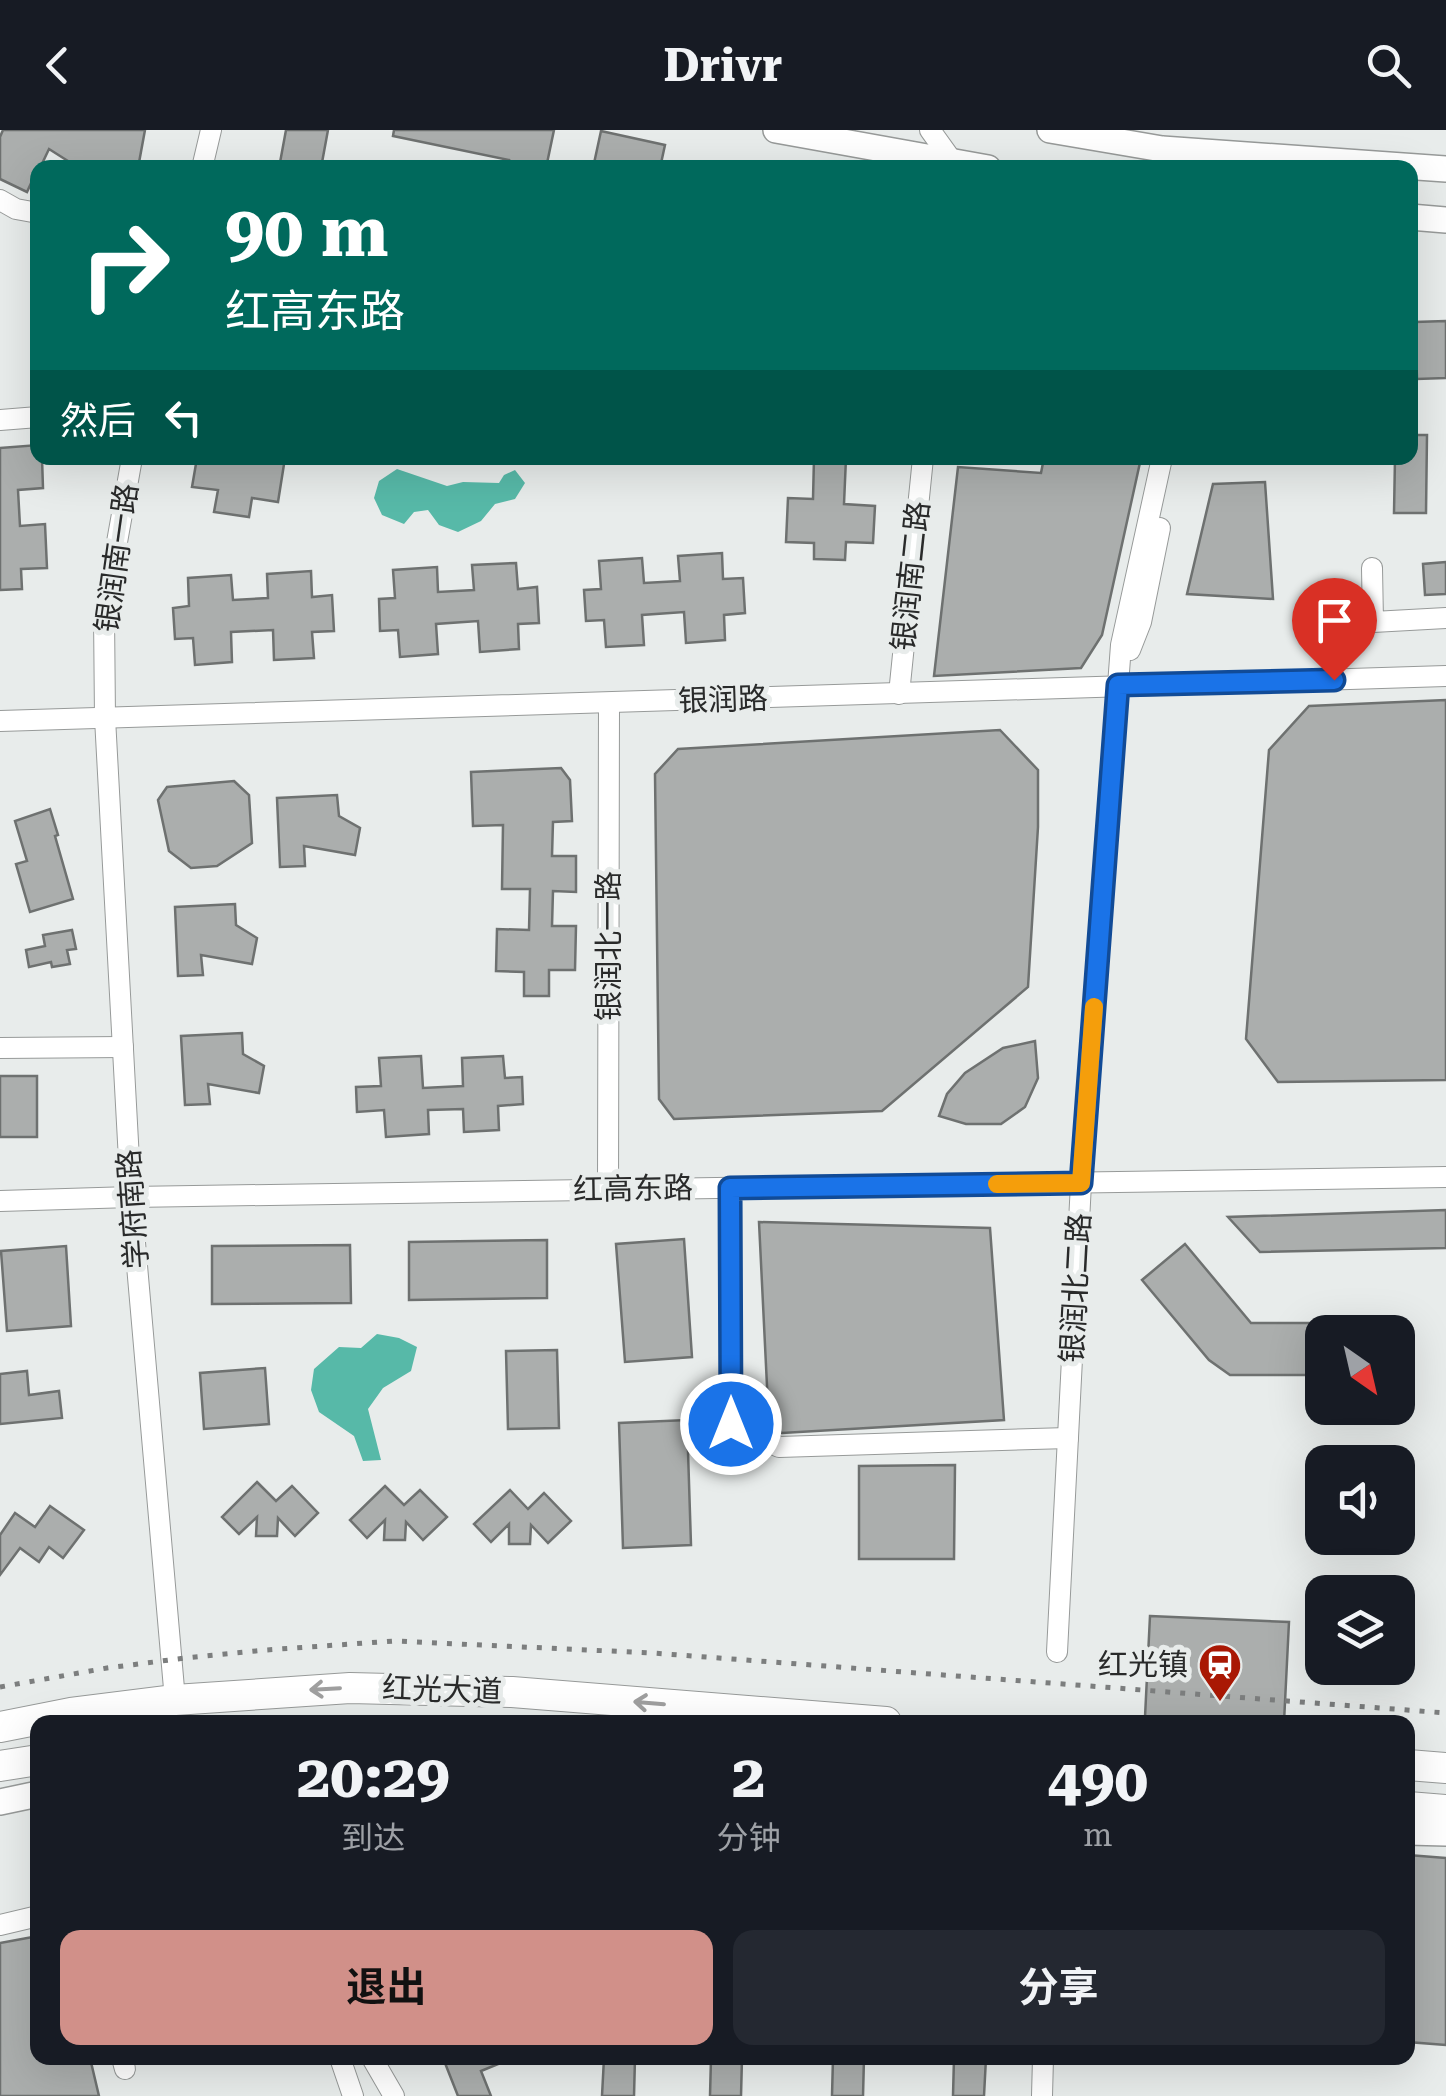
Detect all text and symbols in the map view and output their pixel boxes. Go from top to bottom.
icon: back [30,38,85,93]
icon: search [1361,38,1416,93]
text: Drivr [664,39,782,92]
text: 90 m [225,191,389,273]
icon: right [60,200,190,330]
text: 红高东路 [225,285,405,338]
icon: left [156,390,211,445]
text: 然后 [60,399,136,443]
street label: 银润南一路 [89,481,144,635]
street label: 银润南二路 [885,500,936,652]
pin [1292,578,1377,681]
icon: arrive [1307,593,1362,648]
street label: 银润路 [677,680,769,719]
street label: 银润北一路 [591,871,626,1021]
street label: 学府南路 [111,1148,154,1270]
street label: 红高东路 [573,1170,693,1207]
street label: 银润北二路 [1054,1212,1097,1364]
north arrow [1305,1315,1415,1425]
map controls [1305,1315,1415,1685]
position arrow [679,1372,783,1476]
button: sound [1305,1445,1415,1555]
button: layers [1305,1575,1415,1685]
station icon: 红光镇 [1197,1642,1243,1703]
place label: 红光镇 [1098,1647,1188,1682]
street label: 红光大道 [381,1670,503,1709]
one-way arrow [309,1680,341,1699]
one-way arrow [633,1694,666,1713]
text: 20:29 [297,1741,450,1812]
text: 2 [732,1741,765,1812]
text: 490 [1047,1745,1148,1816]
text: m [1083,1816,1112,1854]
text: 到达 [341,1819,405,1857]
text: 分钟 [717,1819,781,1857]
button: 退出 [60,1930,713,2045]
button: 分享 [733,1930,1385,2045]

